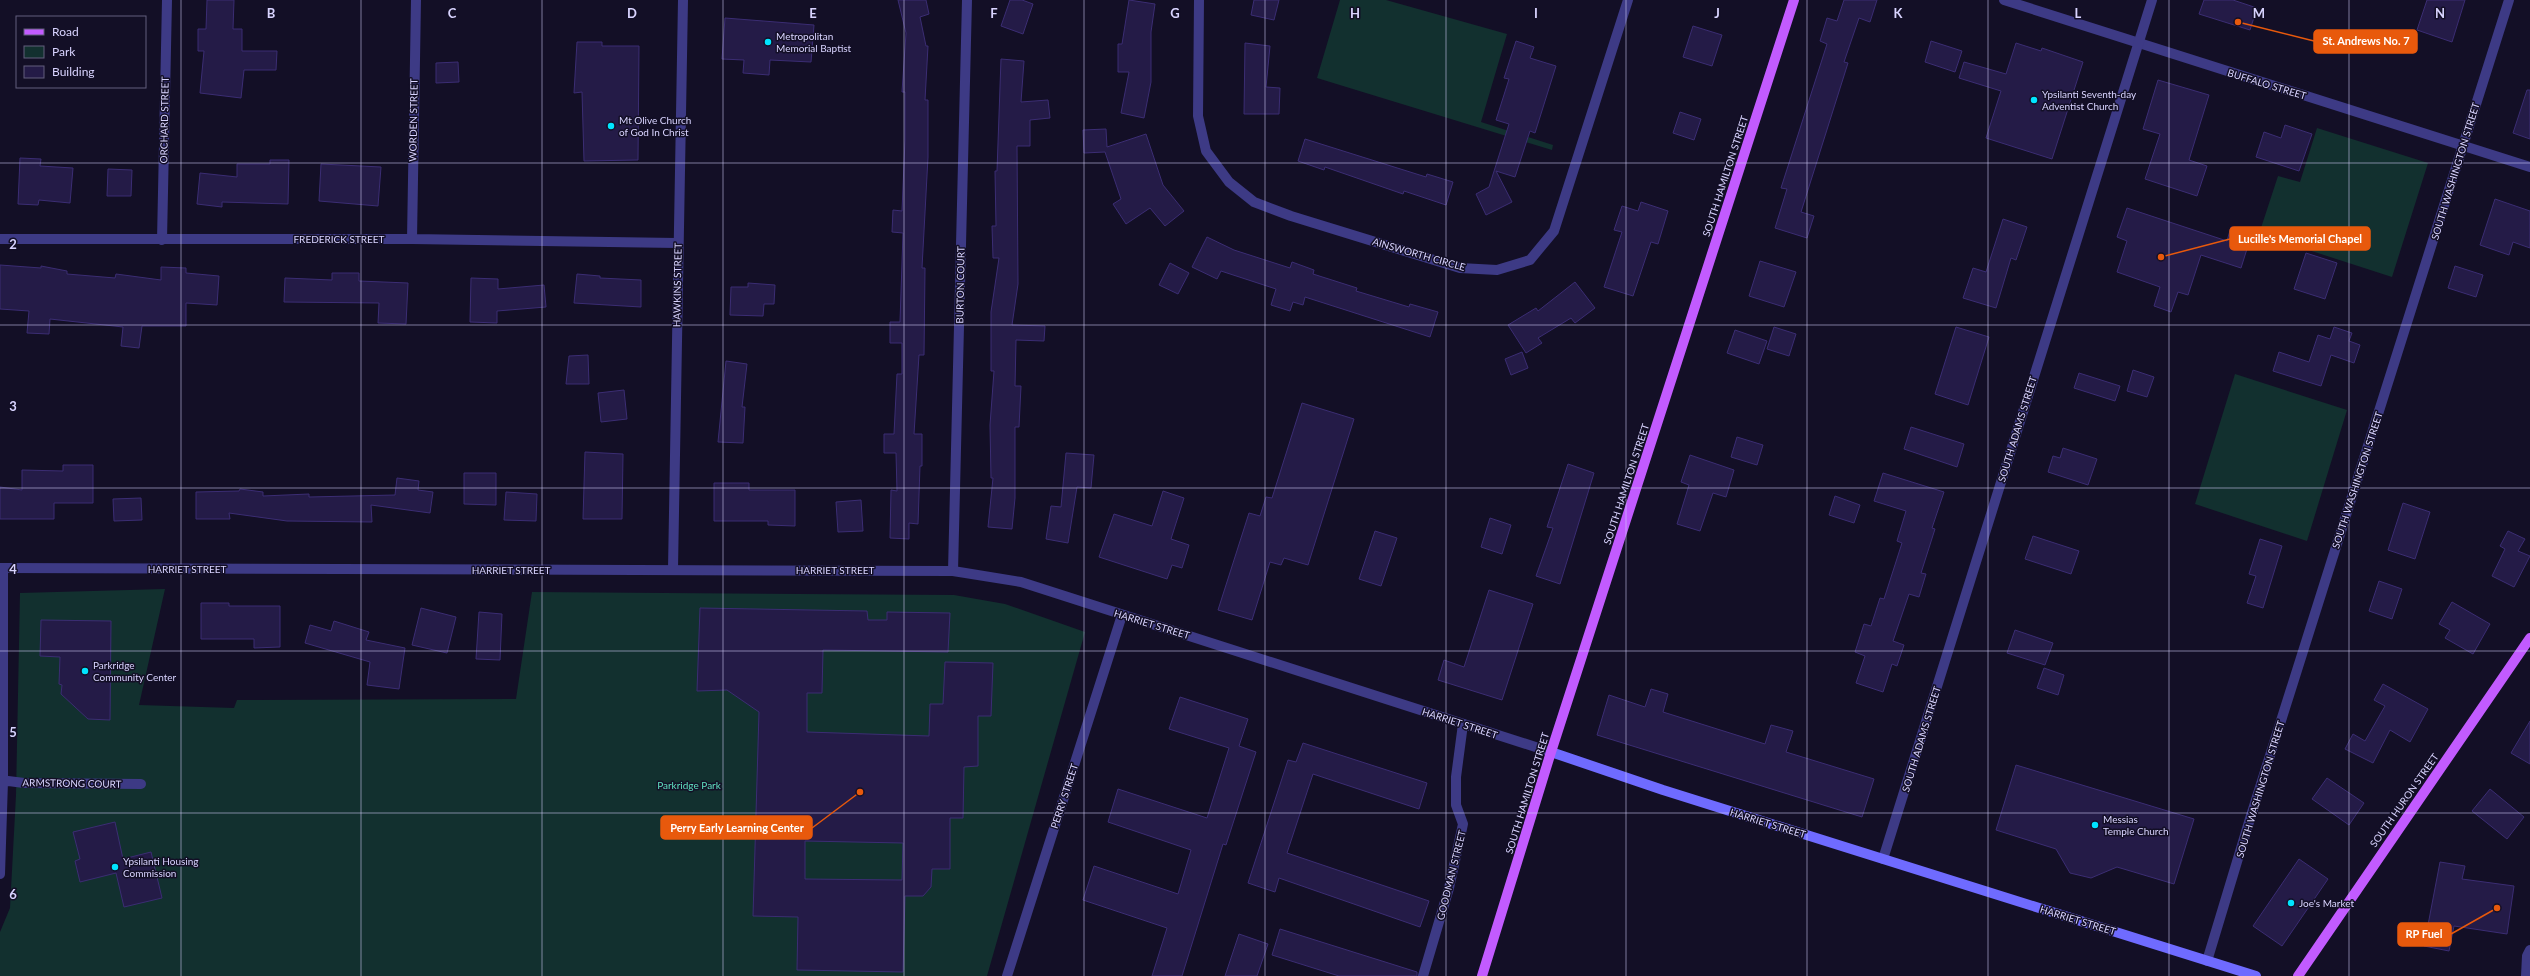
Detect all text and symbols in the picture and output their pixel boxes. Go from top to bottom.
text: B [267,5,276,21]
text: C [448,5,457,21]
text: D [627,5,637,21]
text: E [809,5,817,21]
text: F [990,5,998,21]
text: G [1170,5,1180,21]
text: H [1350,5,1360,21]
text: I [1534,5,1538,21]
text: J [1714,5,1720,21]
text: K [1894,5,1904,21]
text: L [2075,5,2082,21]
text: M [2253,5,2265,21]
text: N [2435,5,2445,21]
legend [16,16,146,88]
text: Road [52,24,79,39]
place label: Metropolitan Memorial Baptist [776,30,852,54]
callout: St. Andrews No. 7 [2314,30,2417,53]
text: St. Andrews No. 7 [2322,34,2410,47]
marker: Metropolitan Memorial Baptist [763,37,773,47]
text: Park [52,44,76,59]
text: Building [52,64,95,79]
street label: BUFFALO STREET [2226,66,2308,102]
street label: ORCHARD STREET [157,76,171,163]
street label: WORDEN STREET [406,78,420,162]
place label: Ypsilanti Seventh-day Adventist Church [2042,88,2137,112]
marker: Ypsilanti Seventh-day Adventist Church [2029,95,2039,105]
street label: SOUTH WASHINGTON STREET [2428,101,2482,241]
place label: Mt Olive Church of God In Christ [619,114,691,138]
street label: SOUTH HAMILTON STREET [1700,114,1750,238]
marker: Mt Olive Church of God In Christ [606,121,616,131]
callout: Lucille's Memorial Chapel [2230,227,2370,250]
text: Lucille's Memorial Chapel [2238,232,2362,245]
street label: FREDERICK STREET [293,233,385,245]
street label: AINSWORTH CIRCLE [1371,235,1467,273]
text: 2 [9,236,17,252]
street label: HAWKINS STREET [670,243,684,327]
street label: BURTON COURT [953,246,967,324]
street label: SOUTH ADAMS STREET [1995,375,2039,483]
text: 3 [9,398,17,414]
street label: SOUTH WASHINGTON STREET [2329,410,2385,550]
street label: SOUTH HAMILTON STREET [1601,422,1651,546]
text: 4 [9,561,17,577]
street label: HARRIET STREET [148,563,226,575]
street label: HARRIET STREET [472,564,550,576]
street label: HARRIET STREET [796,564,874,576]
street label: HARRIET STREET [1113,607,1191,641]
place label: Parkridge Community Center [93,659,177,683]
marker: Parkridge Community Center [80,666,90,676]
street label: SOUTH ADAMS STREET [1899,685,1943,793]
street label: HARRIET STREET [1421,705,1499,741]
street label: SOUTH WASHINGTON STREET [2233,719,2287,859]
text: 5 [9,724,17,740]
street label: SOUTH HAMILTON STREET [1503,731,1551,855]
street label: SOUTH HURON STREET [2367,751,2441,849]
street label: PERRY STREET [1048,762,1080,830]
street label: ARMSTRONG COURT [22,776,122,790]
park label: Parkridge Park [657,779,722,791]
street label: HARRIET STREET [1729,806,1807,840]
place label: Messias Temple Church [2103,813,2169,837]
callout: Perry Early Learning Center [661,816,812,839]
marker: Messias Temple Church [2090,820,2100,830]
text: Perry Early Learning Center [670,821,805,834]
street label: GOODMAN STREET [1434,829,1468,921]
place label: Ypsilanti Housing Commission [123,855,199,879]
marker: Ypsilanti Housing Commission [110,862,120,872]
text: 6 [9,886,17,902]
place label: Joe's Market [2299,897,2354,909]
marker: Joe's Market [2286,898,2296,908]
street label: HARRIET STREET [2039,903,2117,937]
callout: RP Fuel [2398,923,2451,946]
text: RP Fuel [2406,927,2443,940]

